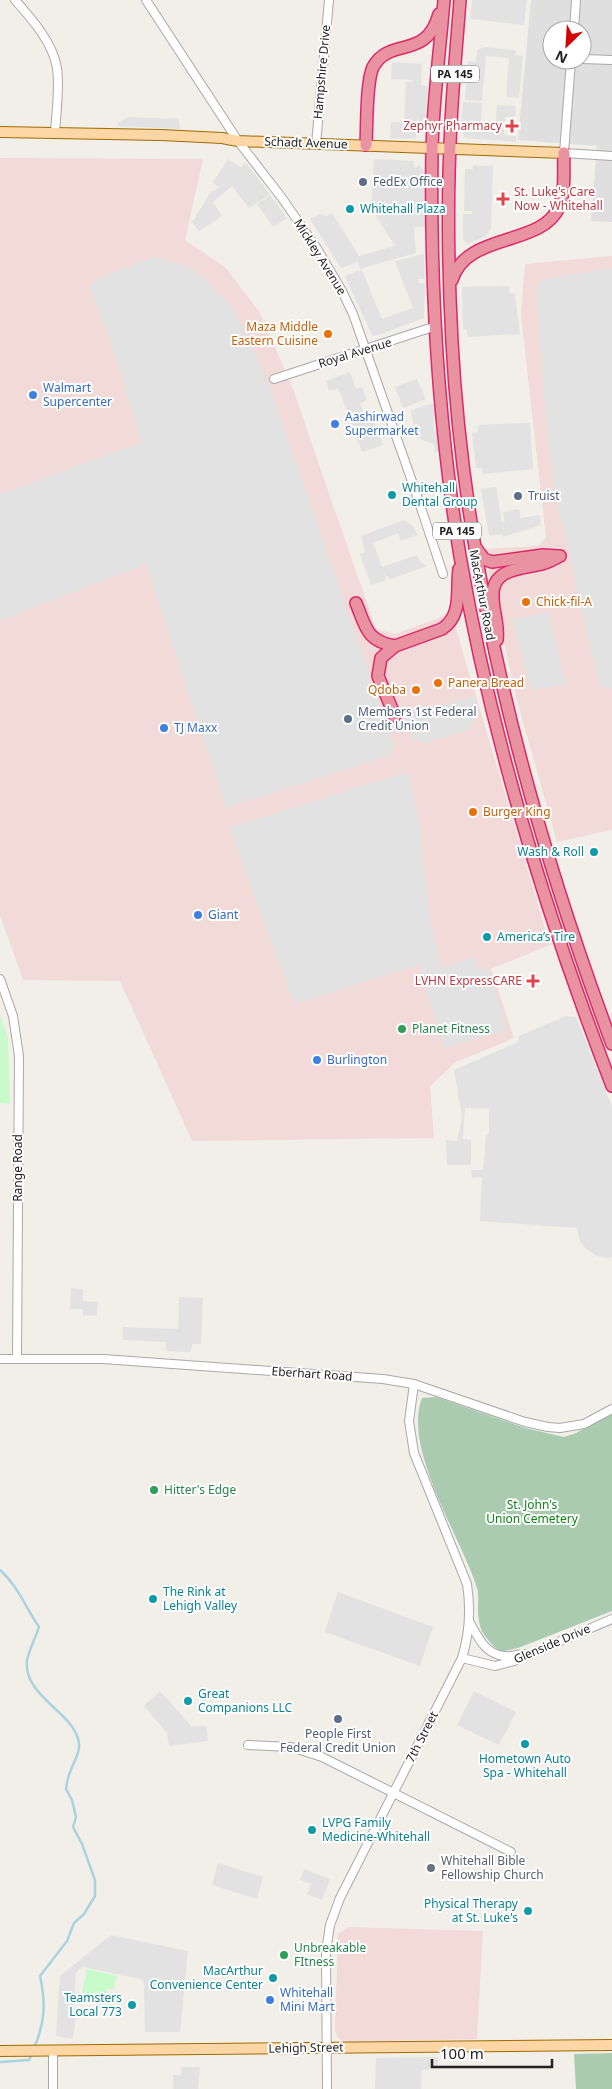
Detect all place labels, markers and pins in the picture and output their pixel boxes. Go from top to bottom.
place label: Zephyr Pharmacy [403,117,503,134]
marker: Zephyr Pharmacy [506,120,518,132]
place label: FedEx Office [373,173,443,190]
marker: FedEx Office [357,176,369,188]
place label: St. Luke's Care Now - Whitehall [514,183,603,214]
marker: St. Luke's Care Now - Whitehall [496,192,510,206]
place label: Whitehall Plaza [360,200,446,217]
marker: Whitehall Plaza [344,203,356,215]
place label: Maza Middle Eastern Cuisine [231,318,318,349]
marker: Maza Middle Eastern Cuisine [322,328,334,340]
place label: Walmart Supercenter [43,379,112,410]
marker: Walmart Supercenter [27,389,39,401]
place label: Aashirwad Supermarket [345,408,419,439]
marker: Aashirwad Supermarket [329,418,341,430]
place label: Whitehall Dental Group [402,479,478,510]
place label: Truist [528,487,560,504]
marker: Whitehall Dental Group [386,489,398,501]
marker: Truist [512,490,524,502]
place label: Chick-fil-A [536,593,592,610]
marker: Chick-fil-A [520,596,532,608]
place label: Panera Bread [448,674,524,691]
marker: Panera Bread [432,677,444,689]
place label: Qdoba [368,681,406,698]
marker: Qdoba [410,684,422,696]
place label: Members 1st Federal Credit Union [358,703,477,734]
marker: Members 1st Federal Credit Union [342,713,354,725]
place label: TJ Maxx [174,719,218,736]
marker: TJ Maxx [158,722,170,734]
place label: Burger King [483,803,551,820]
marker: Burger King [467,806,479,818]
place label: Wash & Roll [517,843,584,860]
marker: Wash & Roll [588,846,600,858]
place label: Giant [208,906,239,923]
marker: Giant [192,909,204,921]
place label: America’s Tire [497,928,575,945]
marker: America’s Tire [481,931,493,943]
place label: LVHN ExpressCARE [415,972,522,989]
marker: LVHN ExpressCARE [526,974,540,988]
place label: Planet Fitness [412,1020,490,1037]
marker: Planet Fitness [396,1023,408,1035]
place label: Burlington [327,1051,387,1068]
marker: Burlington [311,1054,323,1066]
place label: Hitter's Edge [164,1481,236,1498]
marker: Hitter's Edge [148,1484,160,1496]
place label: The Rink at Lehigh Valley [163,1583,238,1614]
marker: The Rink at Lehigh Valley [147,1593,159,1605]
place label: Great Companions LLC [198,1685,293,1716]
marker: Great Companions LLC [182,1695,194,1707]
marker: People First Federal Credit Union [332,1713,344,1725]
place label: People First Federal Credit Union [280,1725,396,1756]
marker: Hometown Auto Spa - Whitehall [519,1738,531,1750]
place label: Hometown Auto Spa - Whitehall [479,1750,571,1781]
place label: LVPG Family Medicine-Whitehall [322,1814,430,1845]
marker: LVPG Family Medicine-Whitehall [306,1824,318,1836]
place label: Whitehall Bible Fellowship Church [441,1852,544,1883]
marker: Whitehall Bible Fellowship Church [425,1862,437,1874]
place label: Physical Therapy at St. Luke's [424,1895,519,1926]
marker: Physical Therapy at St. Luke's [522,1905,534,1917]
place label: Unbreakable FItness [294,1939,366,1970]
marker: Unbreakable FItness [278,1949,290,1961]
place label: MacArthur Convenience Center [150,1962,263,1993]
marker: MacArthur Convenience Center [267,1972,279,1984]
place label: Whitehall Mini Mart [280,1984,335,2015]
place label: Teamsters Local 773 [64,1989,122,2020]
marker: Whitehall Mini Mart [264,1994,276,2006]
marker: Teamsters Local 773 [126,1999,138,2011]

